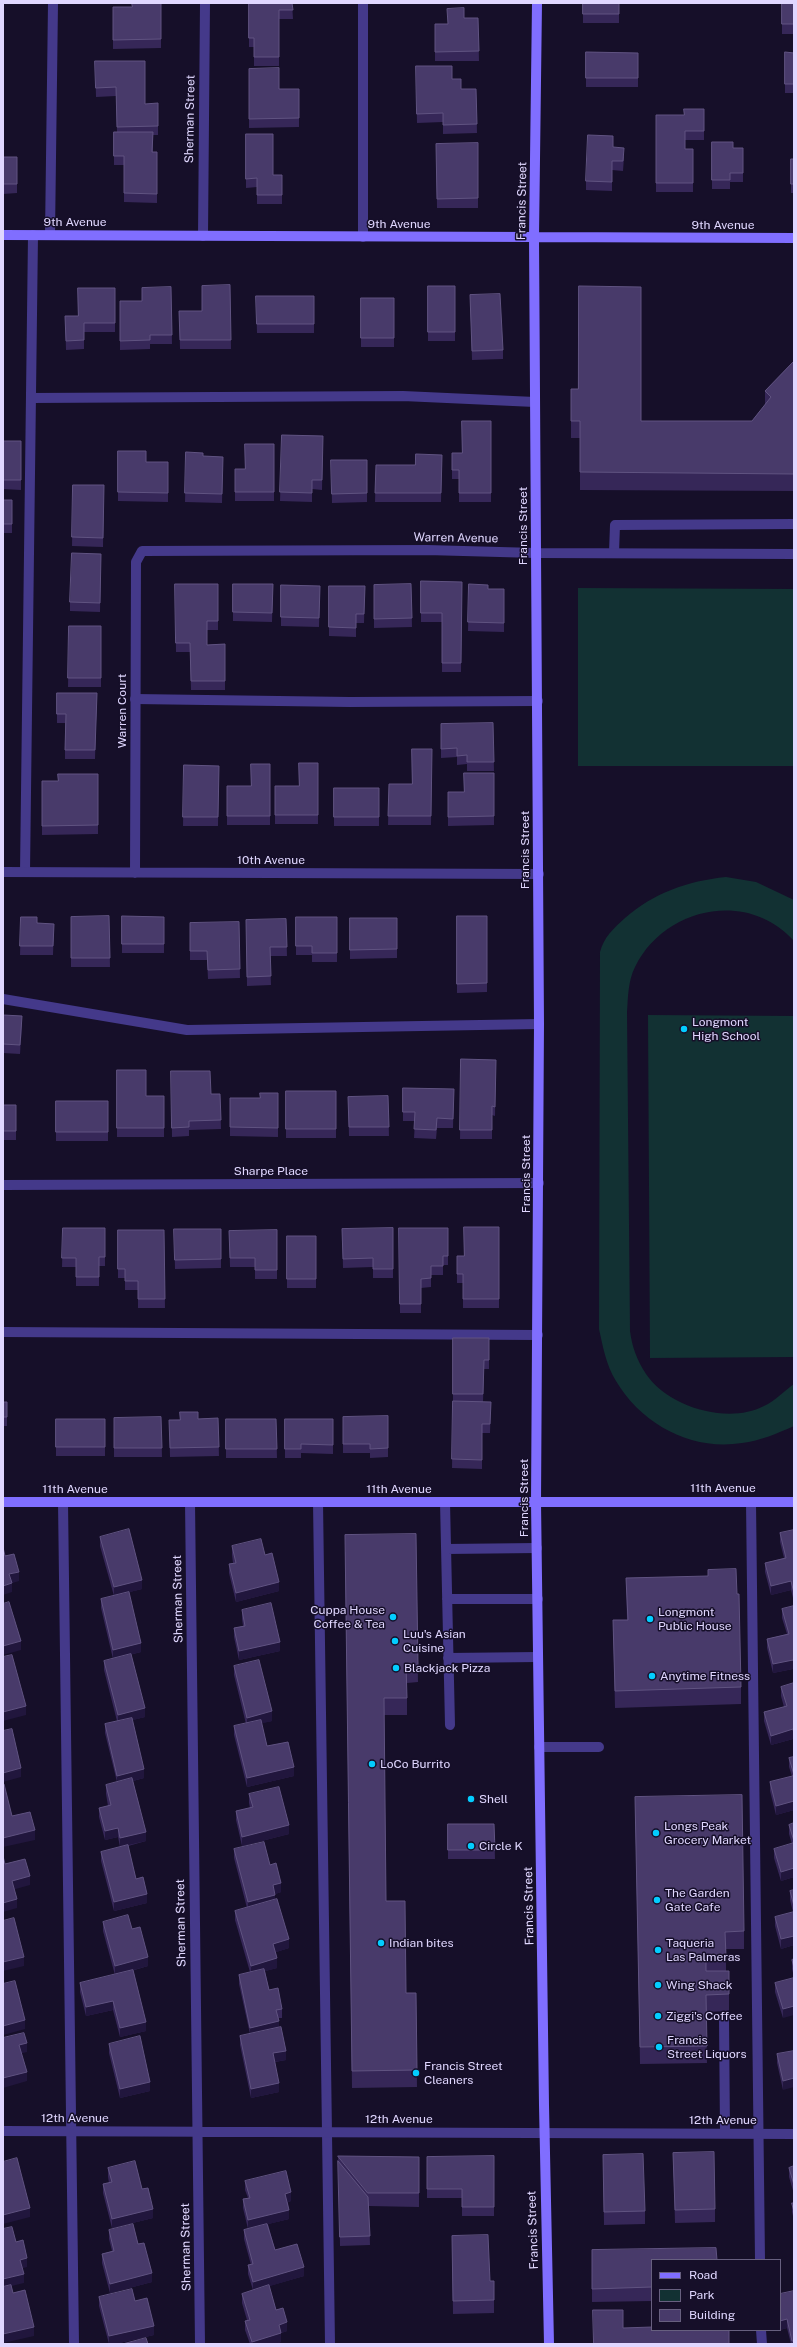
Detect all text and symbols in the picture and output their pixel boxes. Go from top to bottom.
street label: Sherman Street [182,75,198,163]
street label: Francis Street [514,162,530,240]
street label: 9th Avenue [43,215,107,229]
street label: 9th Avenue [367,217,431,231]
street label: 9th Avenue [691,218,755,232]
street label: Francis Street [516,487,530,565]
street label: Warren Avenue [414,530,498,546]
street label: Warren Court [115,674,129,748]
street label: Francis Street [518,811,532,889]
street label: 10th Avenue [237,853,305,867]
place label: Longmont High School [692,1015,760,1043]
marker: Longmont High School [679,1024,689,1034]
street label: Francis Street [519,1135,533,1213]
street label: Sharpe Place [234,1164,308,1178]
street label: Francis Street [517,1459,531,1537]
street label: 11th Avenue [690,1481,756,1495]
street label: 11th Avenue [42,1482,108,1496]
street label: 11th Avenue [366,1482,432,1496]
street label: Sherman Street [170,1555,186,1643]
place label: Cuppa House Coffee & Tea [310,1603,385,1631]
place label: Longmont Public House [658,1605,731,1633]
marker: Cuppa House Coffee & Tea [388,1612,398,1622]
marker: Longmont Public House [645,1614,655,1624]
place label: Luu's Asian Cuisine [403,1627,466,1655]
marker: Luu's Asian Cuisine [390,1636,400,1646]
place label: Blackjack Pizza [404,1661,490,1675]
marker: Blackjack Pizza [391,1663,401,1673]
place label: Anytime Fitness [660,1669,750,1683]
marker: Anytime Fitness [647,1671,657,1681]
place label: LoCo Burrito [380,1757,450,1771]
marker: LoCo Burrito [367,1759,377,1769]
place label: Shell [479,1792,508,1806]
marker: Shell [466,1794,476,1804]
place label: Longs Peak Grocery Market [664,1819,751,1847]
marker: Longs Peak Grocery Market [651,1828,661,1838]
place label: Circle K [479,1839,523,1853]
marker: Circle K [466,1841,476,1851]
street label: Francis Street [521,1867,537,1945]
street label: Sherman Street [173,1879,189,1967]
place label: The Garden Gate Cafe [665,1886,730,1914]
marker: The Garden Gate Cafe [652,1895,662,1905]
place label: Indian bites [389,1936,453,1950]
place label: Taqueria Las Palmeras [666,1936,740,1964]
marker: Indian bites [376,1938,386,1948]
marker: Taqueria Las Palmeras [653,1945,663,1955]
place label: Wing Shack [666,1978,733,1992]
marker: Wing Shack [653,1980,663,1990]
place label: Ziggi's Coffee [666,2009,743,2023]
marker: Ziggi's Coffee [653,2011,663,2021]
place label: Francis Street Liquors [667,2033,746,2061]
marker: Francis Street Liquors [654,2042,664,2052]
place label: Francis Street Cleaners [424,2059,503,2087]
marker: Francis Street Cleaners [411,2068,421,2078]
street label: 12th Avenue [41,2111,109,2125]
street label: 12th Avenue [365,2112,433,2126]
street label: 12th Avenue [689,2113,757,2127]
street label: Francis Street [524,2190,542,2270]
street label: Sherman Street [178,2203,194,2291]
legend [651,2259,781,2331]
text: Road [689,2268,717,2282]
text: Park [689,2288,715,2302]
text: Building [689,2308,735,2322]

